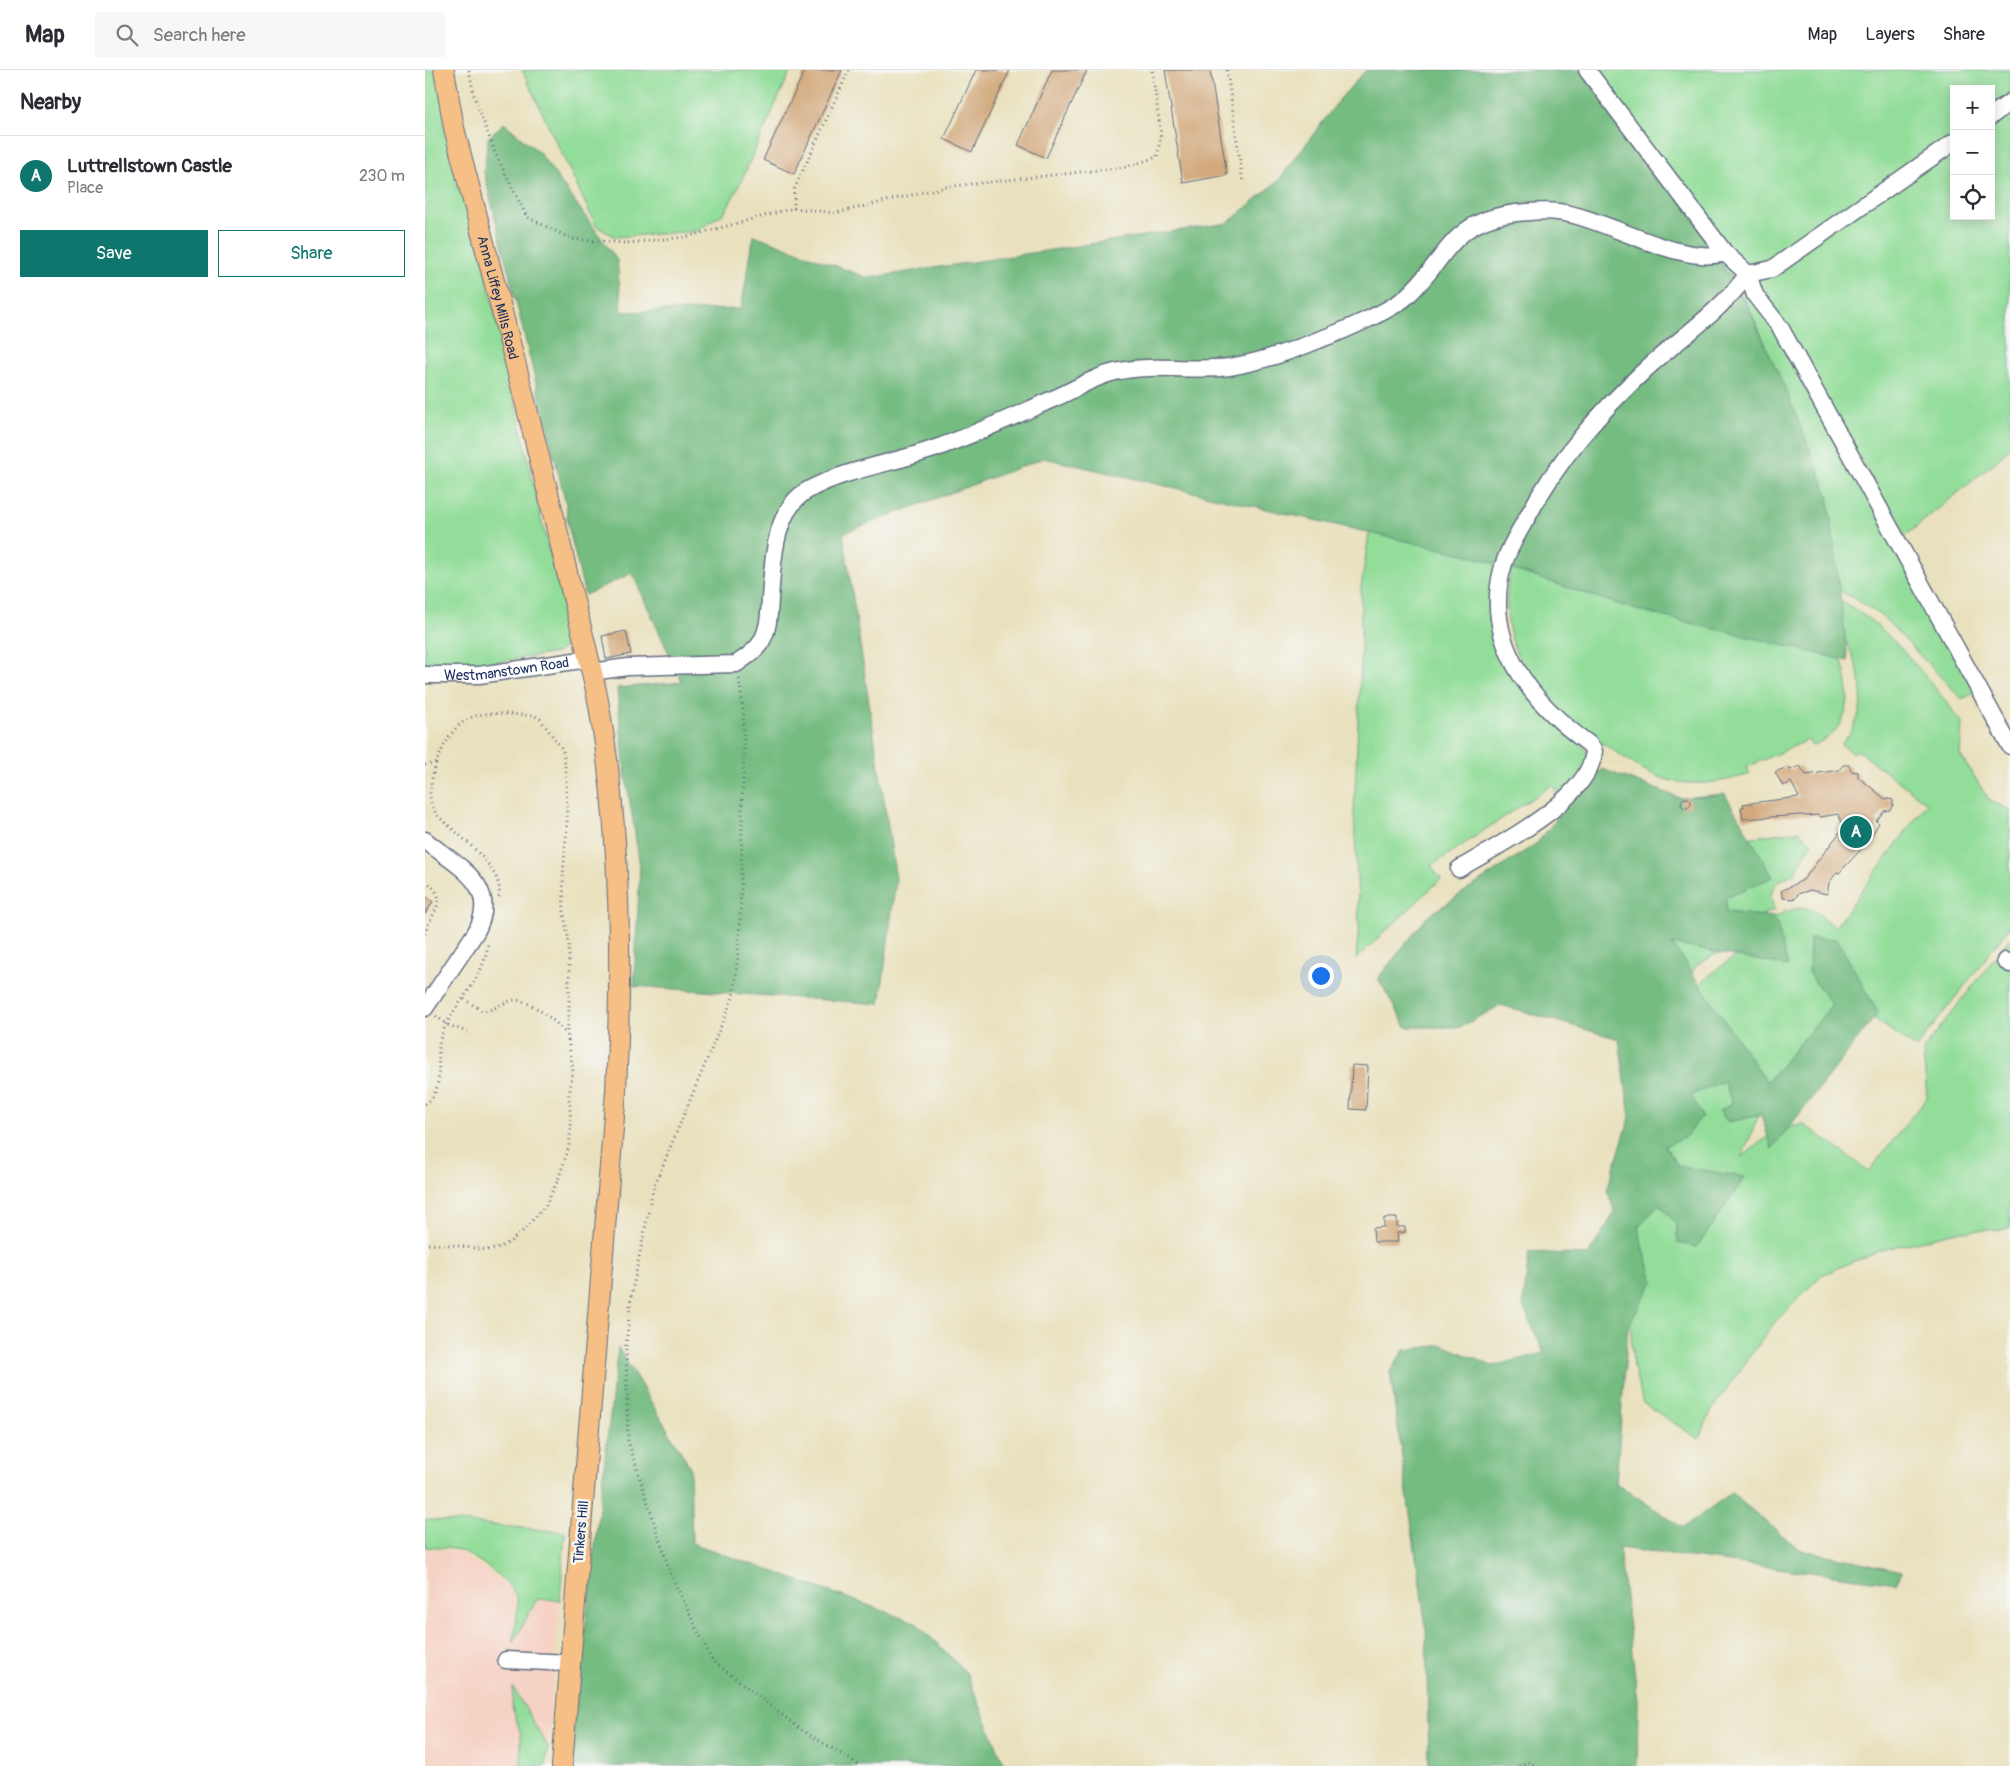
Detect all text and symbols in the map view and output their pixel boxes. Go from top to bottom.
search box [95,12,445,57]
text: Map [25,20,65,49]
icon: search [113,21,141,49]
text: Search here [153,23,246,47]
text: Map [1808,23,1837,46]
text: Layers [1865,23,1915,46]
text: Share [1943,23,1985,46]
map controls [1950,85,1995,220]
button: + [1950,85,1995,130]
text: Nearby [20,89,81,116]
button: − [1950,130,1995,175]
text: Luttrellstown Castle [67,154,232,178]
text: A [31,166,41,186]
text: 230 m [359,166,405,186]
button: locate [1950,175,1995,220]
text: Place [67,178,103,198]
button: Save [20,230,208,277]
button: Share [218,230,405,277]
street label: Anna Liffey Mills Road [474,234,523,361]
street label: Westmanstown Road [444,653,570,684]
pin: A [1840,813,1872,851]
your location [1308,963,1334,989]
street label: Tinkers Hill [570,1500,592,1564]

